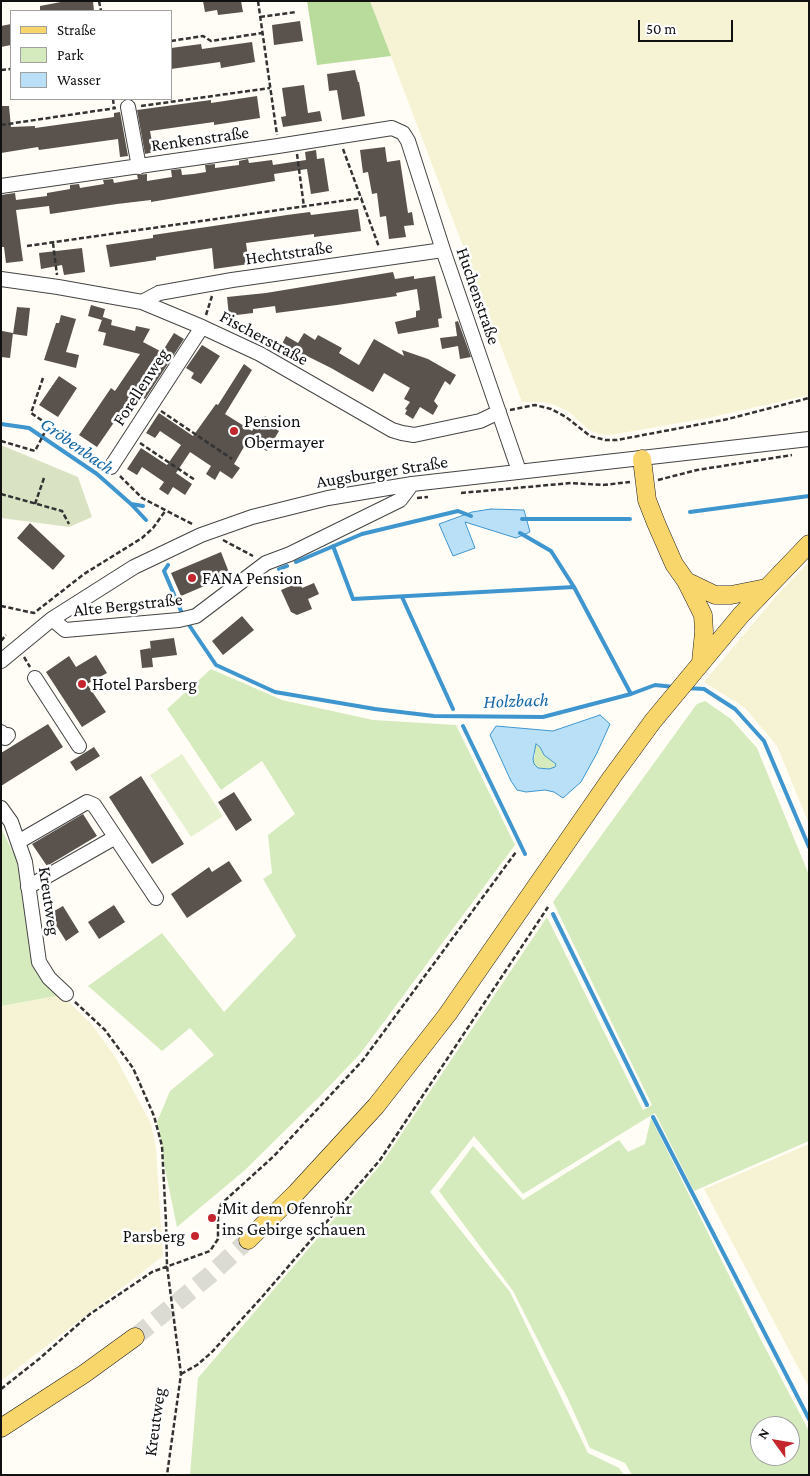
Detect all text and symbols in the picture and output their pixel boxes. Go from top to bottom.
legend [10,10,172,100]
scale bar [640,10,735,42]
text: 50 m [646,21,676,37]
text: Straße [57,22,96,38]
text: Park [57,47,84,63]
text: Wasser [57,72,101,88]
street label: Renkenstraße [150,121,250,157]
street label: Hechtstraße [244,236,334,270]
street label: Huchenstraße [451,245,505,347]
street label: Fischerstraße [216,306,312,370]
street label: Forellenweg [108,344,174,430]
place label: Pension Obermayer [244,410,325,452]
water label: Gröbenbach [36,412,118,480]
marker: Pension Obermayer [228,425,240,437]
street label: Augsburger Straße [315,451,449,493]
place label: FANA Pension [202,567,303,589]
marker: FANA Pension [186,572,198,584]
street label: Alte Bergstraße [72,589,184,621]
place label: Hotel Parsberg [92,673,197,695]
marker: Hotel Parsberg [76,678,88,690]
water label: Holzbach [483,688,549,714]
street label: Kreutweg [33,865,65,937]
place label: Mit dem Ofenrohr ins Gebirge schauen [222,1197,366,1240]
marker: Mit dem Ofenrohr ins Gebirge schauen [206,1212,218,1224]
place label: Parsberg [123,1225,185,1247]
marker: Parsberg [189,1230,201,1242]
street label: Kreutweg [139,1386,171,1458]
north arrow [750,1416,800,1466]
text: N [754,1425,772,1442]

